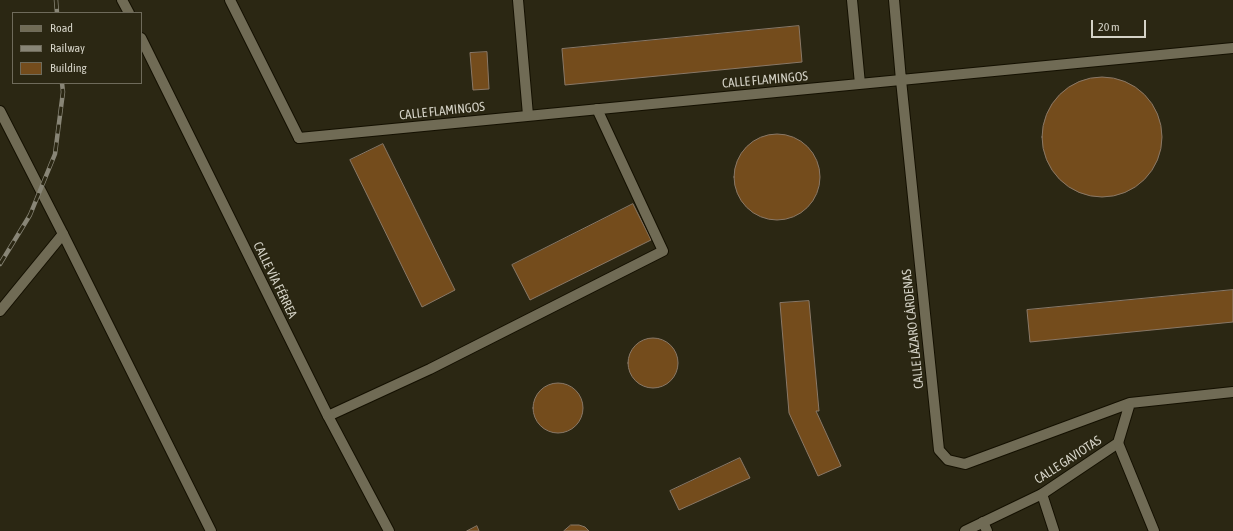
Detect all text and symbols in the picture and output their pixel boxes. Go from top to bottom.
legend [12,12,142,84]
scale bar [1093,12,1148,38]
text: 20 m [1098,20,1120,34]
text: Road [50,21,73,35]
text: Railway [50,41,85,55]
text: Building [50,61,87,75]
street label: CALLE FLAMINGOS [722,68,808,92]
street label: CALLE FLAMINGOS [398,99,486,123]
street label: CALLE VÍA FÉRREA [250,239,300,321]
street label: CALLE LÁZARO CÁRDENAS [899,269,927,389]
street label: CALLE GAVIOTAS [1032,433,1104,487]

